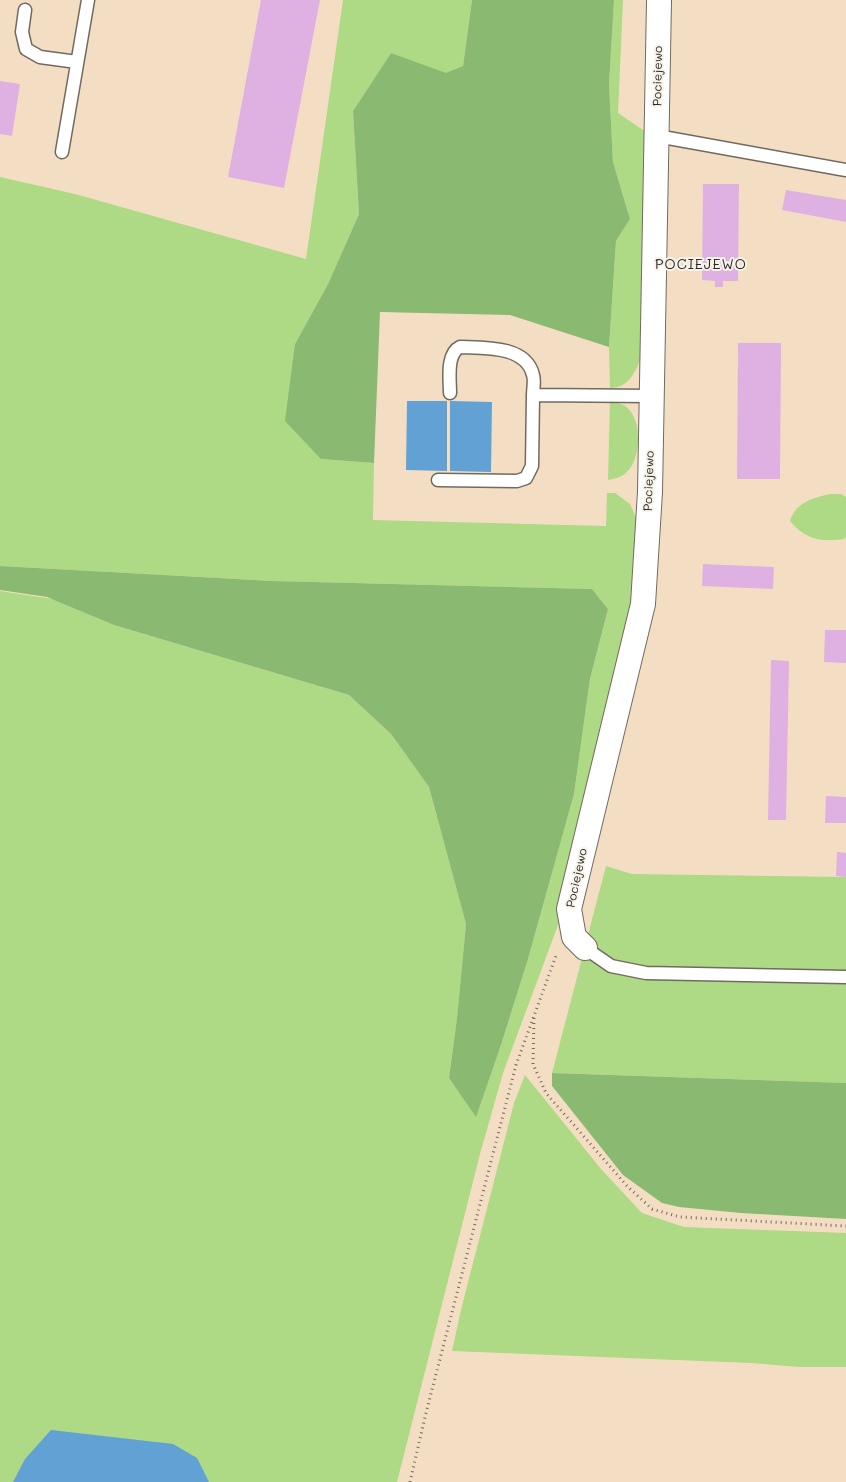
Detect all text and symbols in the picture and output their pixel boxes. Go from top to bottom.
street label: Pociejewo [650,46,666,106]
district label: POCIEJEWO [654,257,748,273]
street label: Pociejewo [641,451,657,511]
street label: Pociejewo [564,847,590,909]

